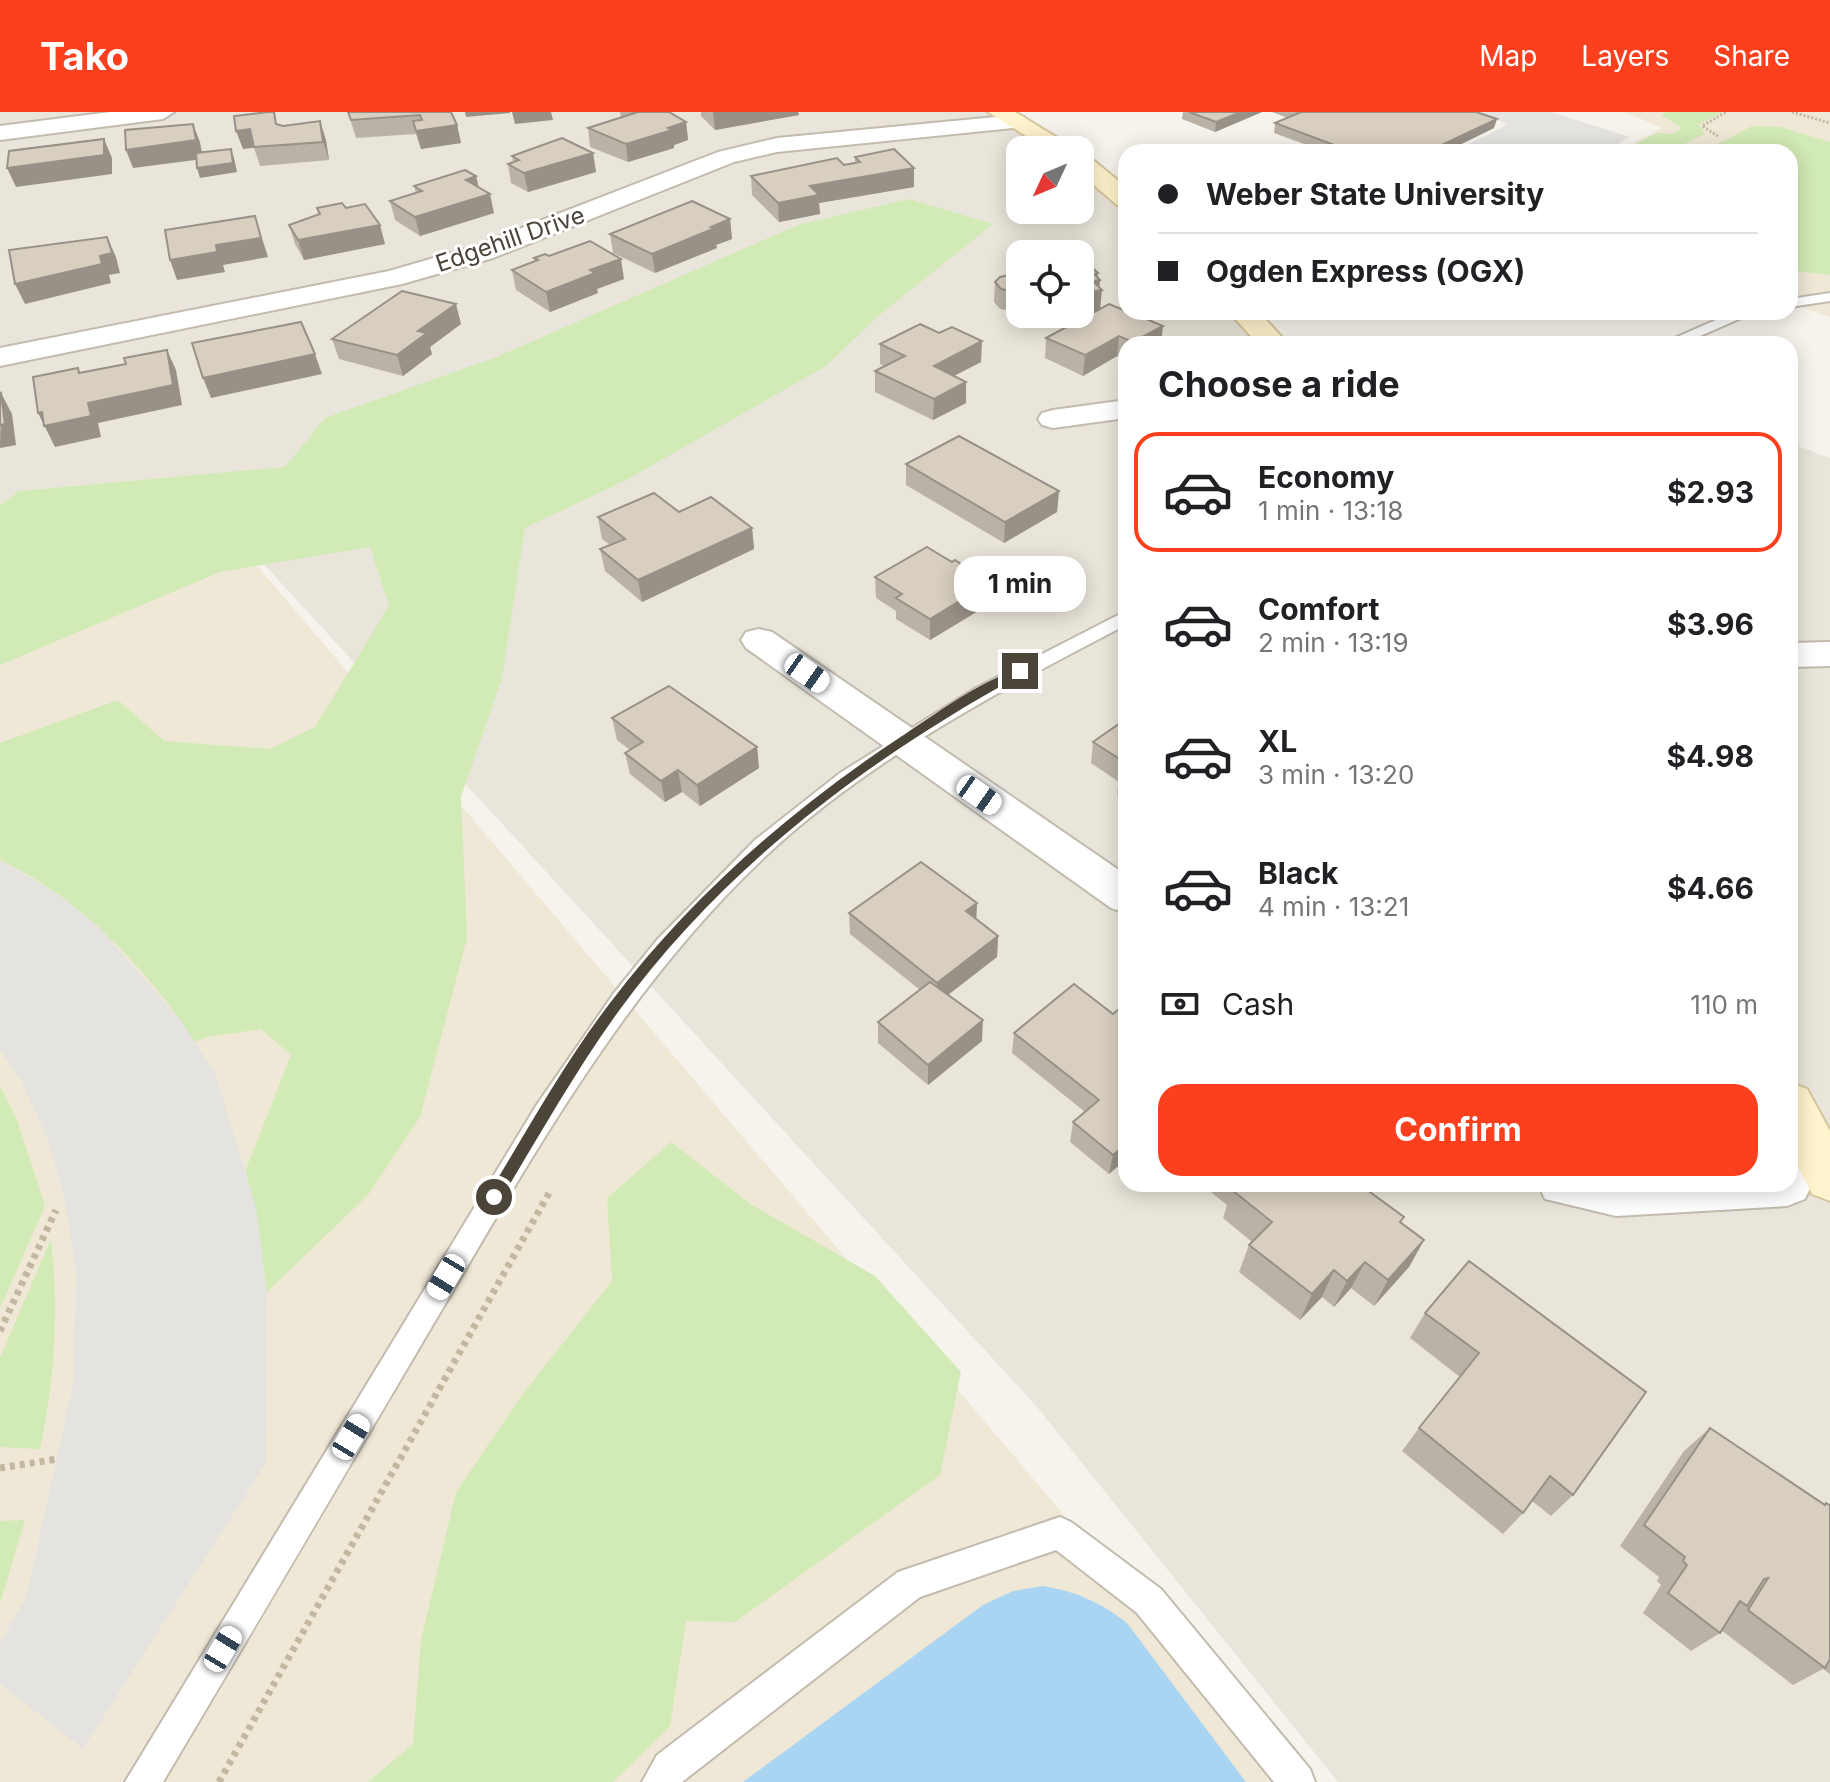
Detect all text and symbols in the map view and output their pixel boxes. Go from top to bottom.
text: Tako [40,33,129,79]
text: Map [1479,39,1537,73]
text: Layers [1581,39,1669,73]
text: Share [1713,39,1790,73]
north arrow [1006,136,1094,224]
map controls [1006,136,1094,328]
text: Weber State University [1206,176,1544,212]
street label: Edgehill Drive [432,200,588,278]
button: locate [1006,240,1094,328]
text: Ogden Express (OGX) [1206,253,1525,289]
text: Choose a ride [1158,362,1400,406]
icon: car [1162,456,1234,528]
text: Economy [1258,459,1394,495]
text: $2.93 [1667,474,1754,510]
text: 1 min · 13:18 [1258,495,1403,526]
callout: 1 min [954,555,1086,611]
text: 1 min [988,568,1052,599]
icon: car [1162,588,1234,660]
text: Comfort [1258,591,1379,627]
text: $3.96 [1667,606,1754,642]
text: 2 min · 13:19 [1258,627,1409,658]
car [780,649,834,697]
route end [1002,653,1038,689]
icon: car [1162,720,1234,792]
text: XL [1258,723,1297,759]
text: $4.98 [1666,738,1754,774]
text: 3 min · 13:20 [1258,759,1414,790]
car [952,771,1006,819]
icon: car [1162,852,1234,924]
text: Black [1258,855,1338,891]
text: $4.66 [1667,870,1754,906]
text: 4 min · 13:21 [1258,891,1409,922]
icon: cash [1158,982,1202,1026]
text: Cash [1222,986,1294,1022]
text: 110 m [1690,989,1758,1020]
button: Confirm [1158,1084,1758,1176]
route start [476,1179,512,1215]
car [423,1250,469,1304]
car [328,1410,374,1464]
car [200,1622,246,1676]

